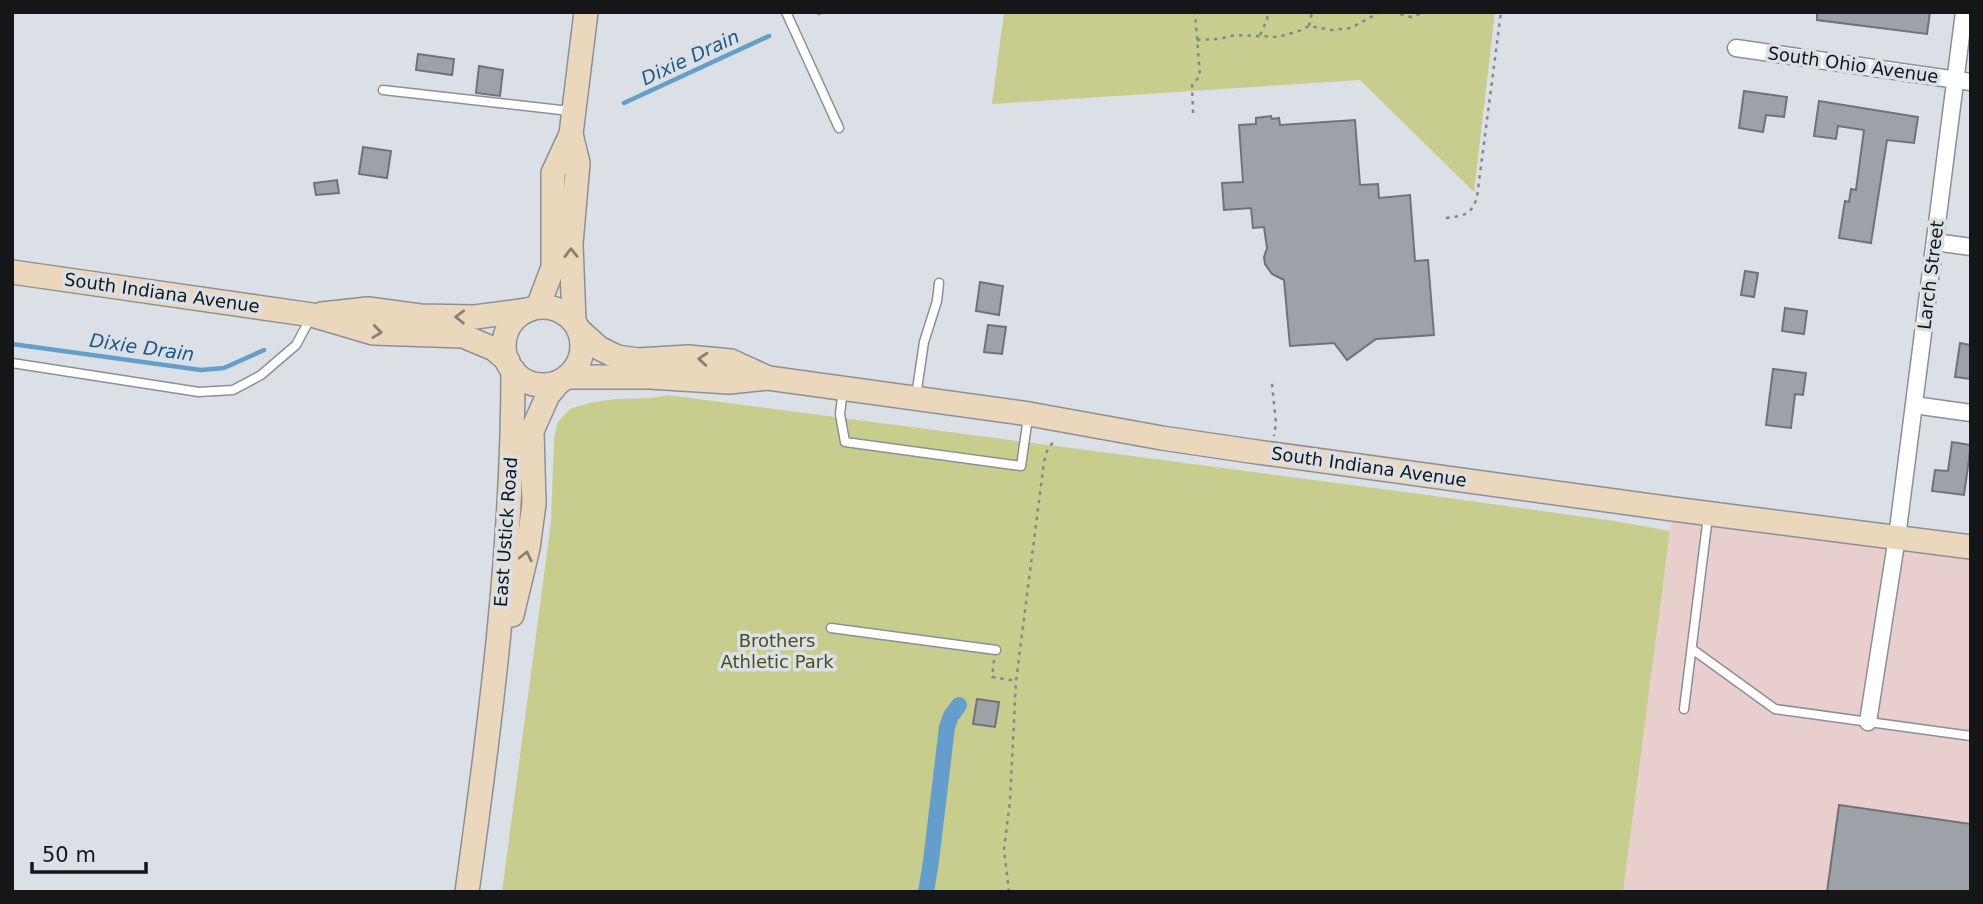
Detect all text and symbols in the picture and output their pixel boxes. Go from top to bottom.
water label: Dixie Drain [638,25,742,89]
street label: South Ohio Avenue [1766,42,1940,87]
street label: Larch Street [1913,219,1948,331]
one-way arrow [563,248,579,258]
street label: South Indiana Avenue [63,268,261,317]
one-way arrow [454,309,465,325]
one-way arrow [371,325,383,340]
water label: Dixie Drain [88,329,196,365]
one-way arrow [698,351,709,366]
street label: South Indiana Avenue [1270,442,1468,491]
street label: East Ustick Road [490,456,521,608]
one-way arrow [518,550,532,562]
park label: Brothers Athletic Park [720,630,834,672]
scale bar [32,830,145,874]
text: 50 m [42,843,96,867]

